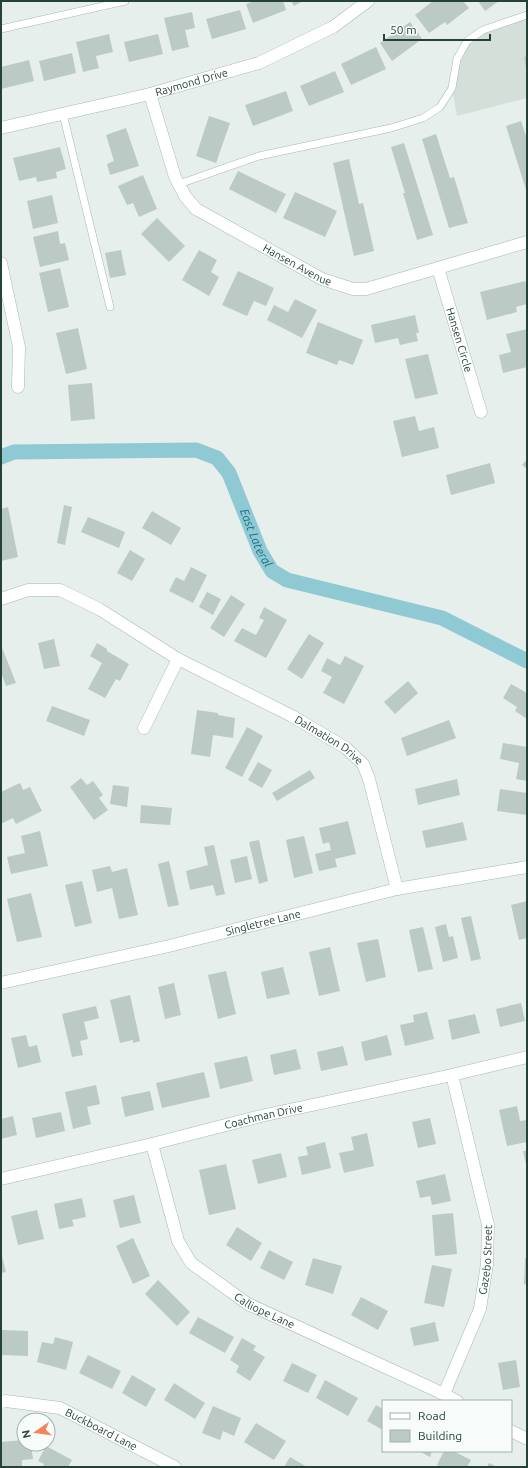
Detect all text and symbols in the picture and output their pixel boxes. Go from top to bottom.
scale bar [384,16,490,42]
text: 50 m [390,23,417,36]
street label: Raymond Drive [154,66,229,98]
street label: Hansen Avenue [261,241,333,288]
street label: Hansen Circle [444,306,475,374]
water label: East Lateral [238,507,275,570]
street label: Dalmation Drive [293,713,366,767]
street label: Singletree Lane [224,907,302,938]
street label: Coachman Drive [223,1101,304,1131]
street label: Gazebo Street [476,1224,494,1295]
street label: Calliope Lane [232,1290,297,1331]
legend [382,1400,512,1452]
street label: Buckboard Lane [63,1406,139,1453]
text: Road [418,1409,446,1422]
north arrow [16,1412,56,1452]
text: N [19,1429,33,1440]
text: Building [418,1429,462,1442]

